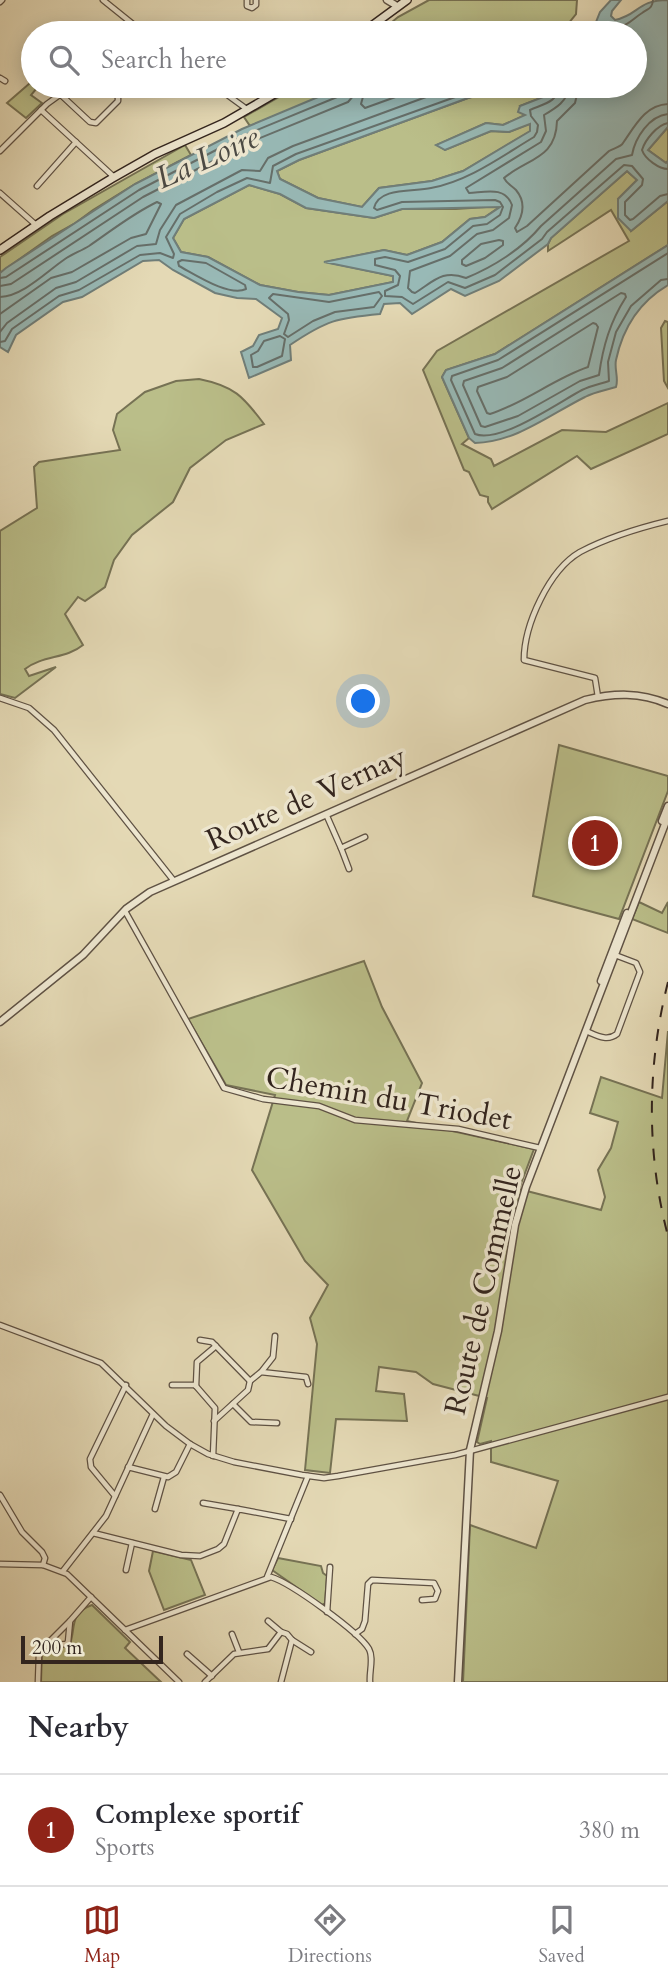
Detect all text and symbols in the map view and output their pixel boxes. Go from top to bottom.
search box [21,21,647,98]
icon: search [45,41,83,79]
text: Search here [101,42,227,77]
water label: La Loire [149,115,267,200]
your location [346,684,380,718]
street label: Route de Vernay [200,736,413,861]
pin: 1 [572,817,618,869]
street label: Chemin du Triodet [263,1057,516,1140]
street label: Route de Commelle [435,1161,532,1419]
scale bar [21,1633,163,1665]
text: 200 m [32,1635,82,1661]
text: Nearby [28,1707,129,1748]
text: Complexe sportif [95,1797,299,1832]
text: 1 [45,1815,57,1846]
text: 380 m [579,1815,640,1846]
text: Sports [95,1832,155,1863]
tab: Map [83,1901,121,1969]
tab: Directions [288,1901,372,1969]
tab: Saved [539,1901,585,1969]

